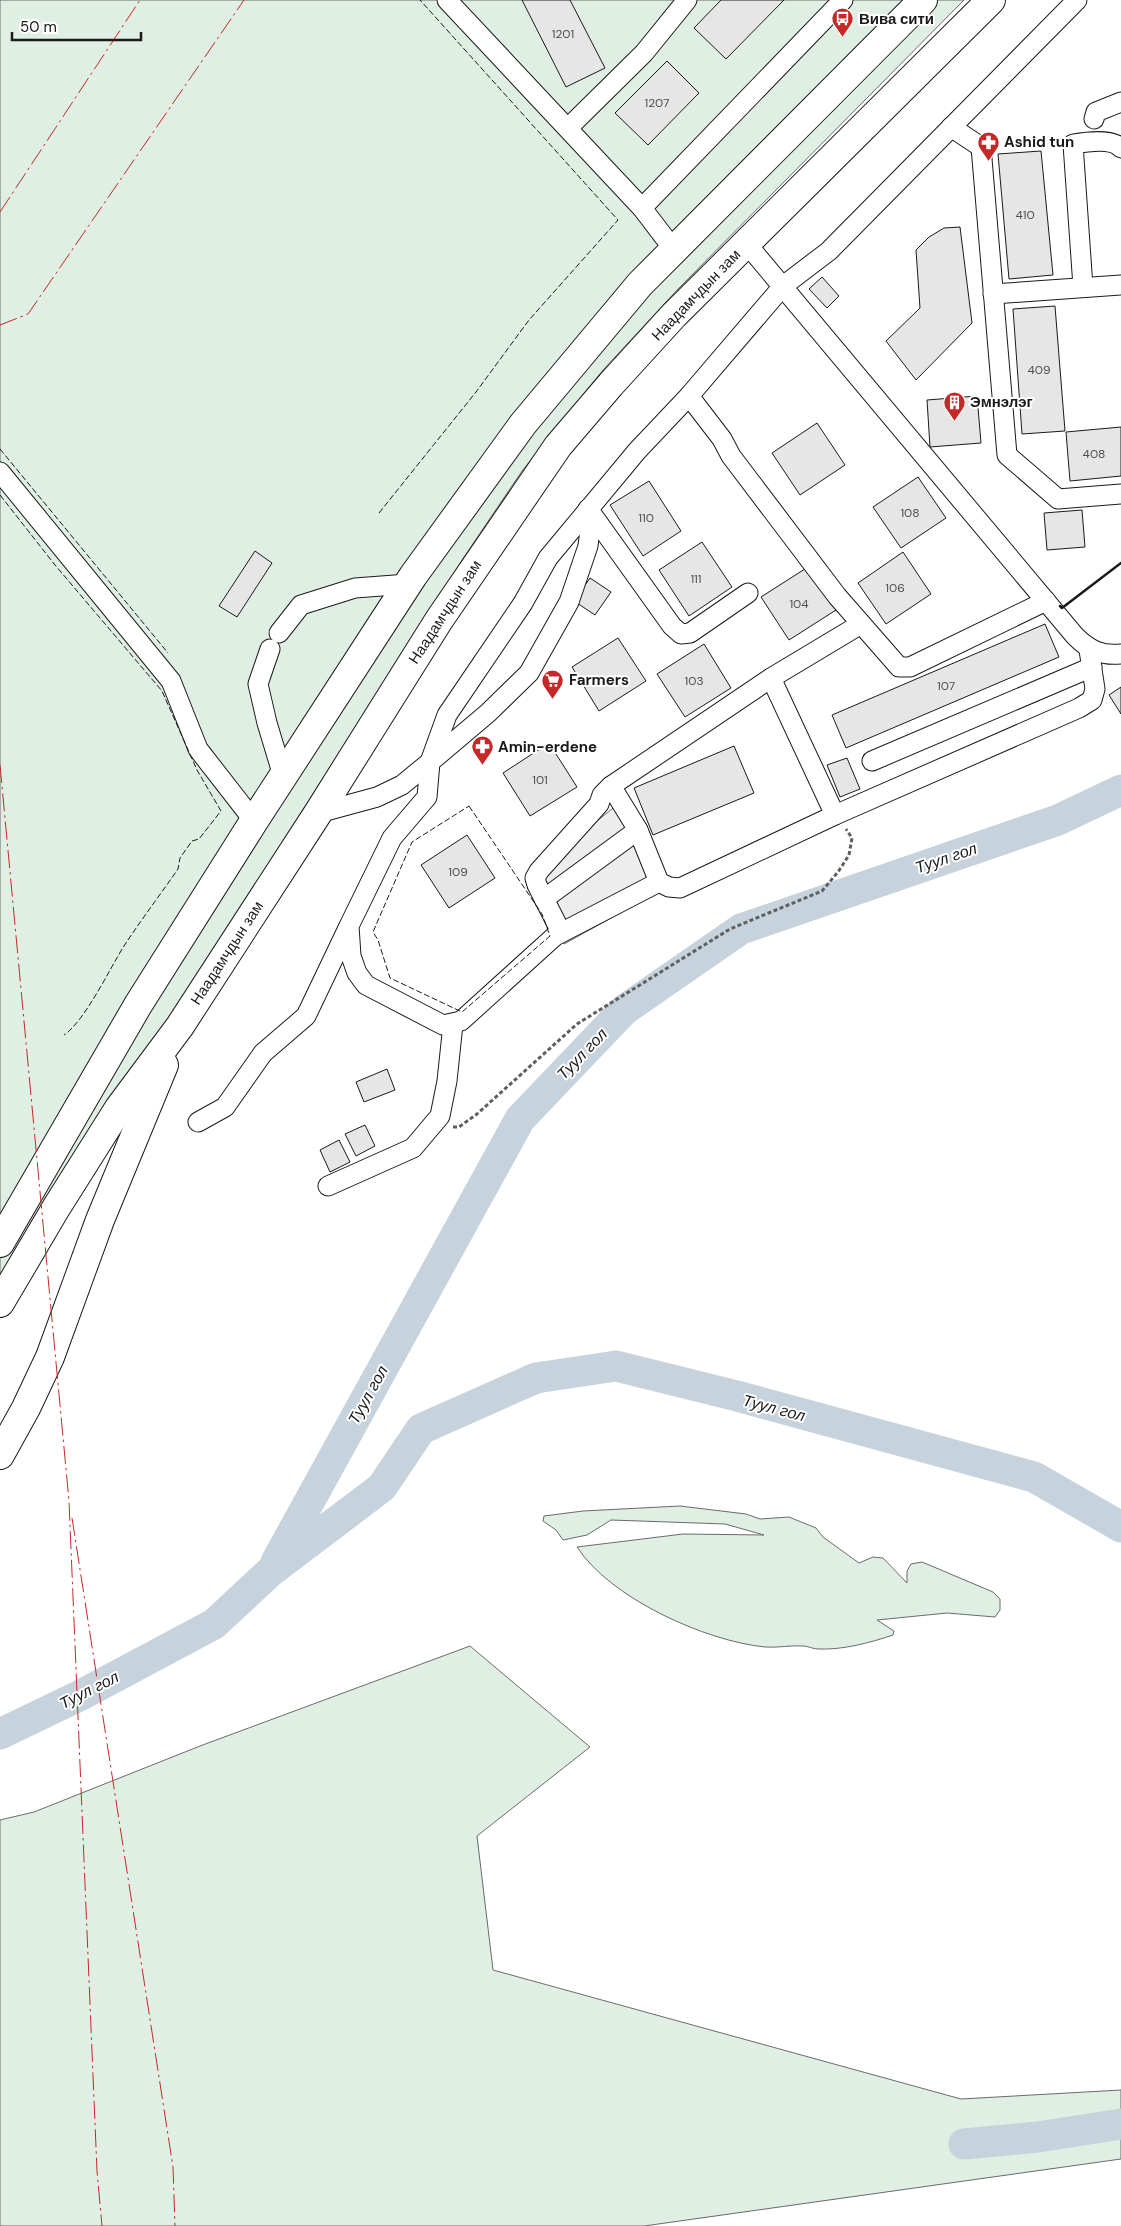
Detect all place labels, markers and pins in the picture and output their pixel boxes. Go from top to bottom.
bus stop icon: Вива сити [831,7,855,38]
place label: Вива сити [859,9,934,29]
pharmacy icon: Ashid tun [976,130,1000,161]
place label: Ashid tun [1004,132,1074,152]
building icon: Эмнэлэг [942,390,966,421]
place label: Эмнэлэг [970,392,1033,412]
supermarket icon: Farmers [541,668,565,699]
place label: Farmers [569,670,629,690]
pharmacy icon: Amin-erdene [470,735,494,766]
place label: Amin-erdene [498,737,597,757]

